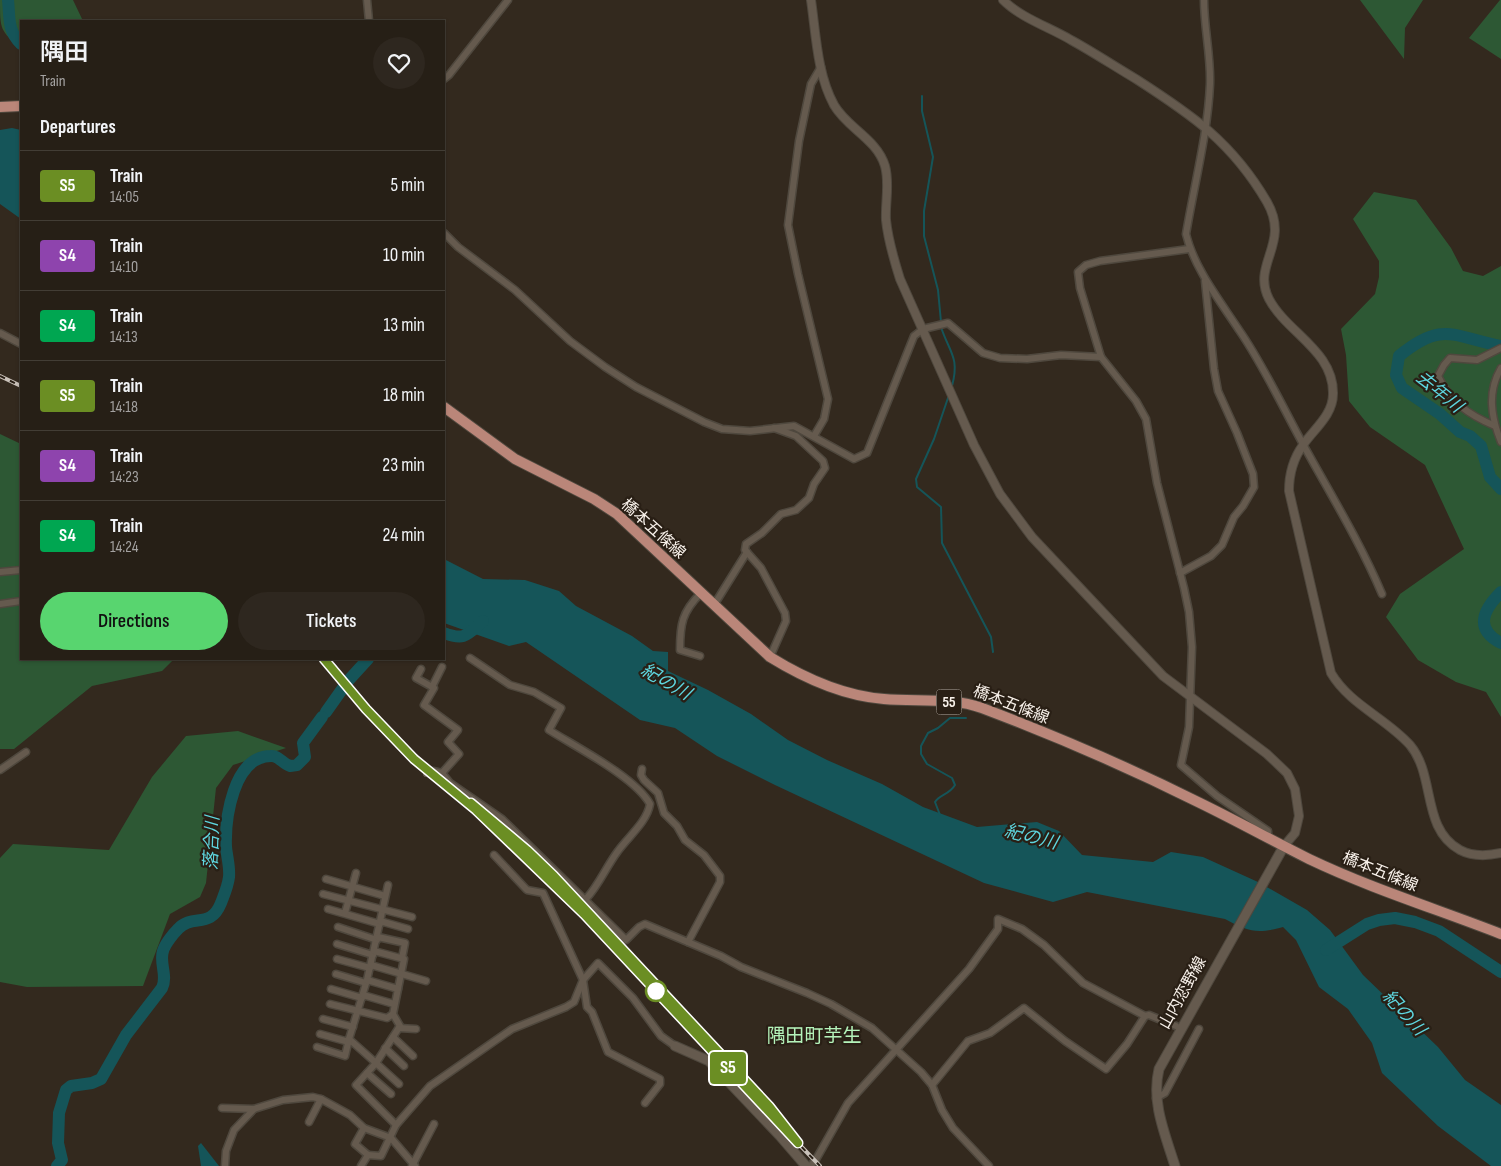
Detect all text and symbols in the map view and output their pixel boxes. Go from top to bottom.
button: heart [373,37,425,89]
text: 隅田 [40,38,88,67]
text: Train [40,72,66,91]
text: Departures [40,116,116,139]
text: Train [110,165,143,188]
text: 5 min [390,174,425,197]
text: S5 [59,175,76,196]
text: 14:05 [110,188,139,207]
text: Train [110,235,143,258]
text: 10 min [383,244,425,267]
text: S4 [59,245,76,266]
text: 14:10 [110,258,138,277]
text: Train [110,305,143,328]
text: 13 min [384,314,425,337]
text: S4 [59,315,76,336]
text: 14:13 [110,328,138,347]
water label: 去年川 [1411,367,1468,418]
text: Train [110,375,143,398]
text: 18 min [383,384,425,407]
text: S5 [59,385,76,406]
text: 14:18 [110,398,138,417]
text: Train [110,445,143,468]
text: 23 min [382,454,425,477]
text: S4 [59,455,76,476]
text: 14:23 [110,468,139,487]
street label: 橋本五條線 [617,495,689,563]
text: Train [110,515,143,538]
text: 24 min [382,524,425,547]
text: S4 [59,525,76,546]
text: 14:24 [110,538,139,557]
button: Directions [40,592,228,650]
button: Tickets [238,592,425,650]
water label: 紀の川 [637,659,696,706]
street label: 橋本五條線 [970,682,1052,728]
road number: 55 [936,690,962,714]
water label: 落合川 [201,814,224,870]
water label: 紀の川 [1002,820,1062,854]
street label: 橋本五條線 [1339,848,1421,896]
street label: 山内恋野線 [1155,953,1211,1033]
unlabelled marker [645,980,667,1002]
water label: 紀の川 [1378,986,1431,1042]
district label: 隅田町芋生 [766,1025,862,1048]
line badge: S5 [706,1052,750,1084]
text: S5 [720,1057,736,1078]

